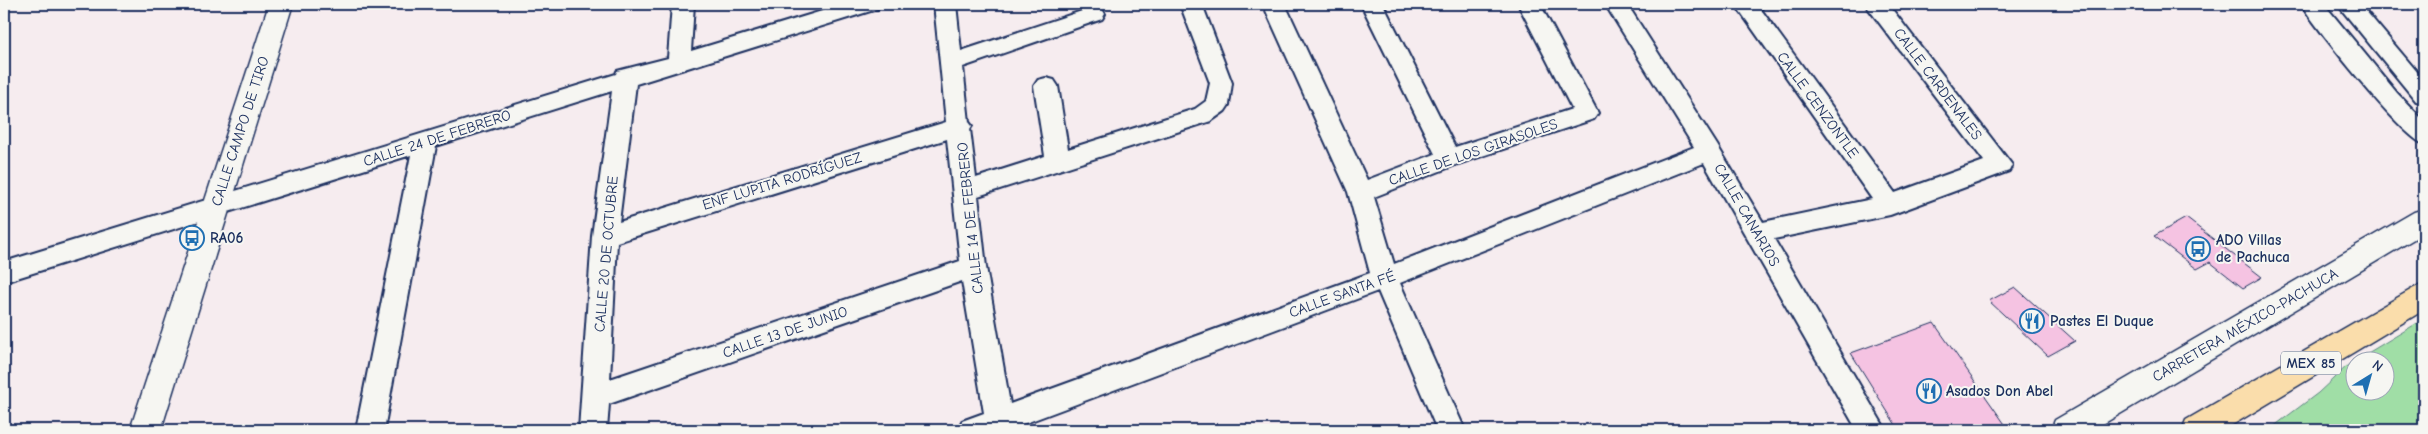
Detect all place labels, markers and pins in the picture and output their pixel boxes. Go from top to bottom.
bus stop icon: RA06 [179,225,205,251]
place label: RA06 [210,229,244,247]
place label: ADO Villas de Pachuca [2216,231,2290,266]
bus stop icon: ADO Villas de Pachuca [2185,236,2211,262]
restaurant icon: Pastes El Duque [2019,308,2045,334]
place label: Pastes El Duque [2050,312,2154,330]
restaurant icon: Asados Don Abel [1916,378,1942,404]
place label: Asados Don Abel [1946,382,2053,400]

